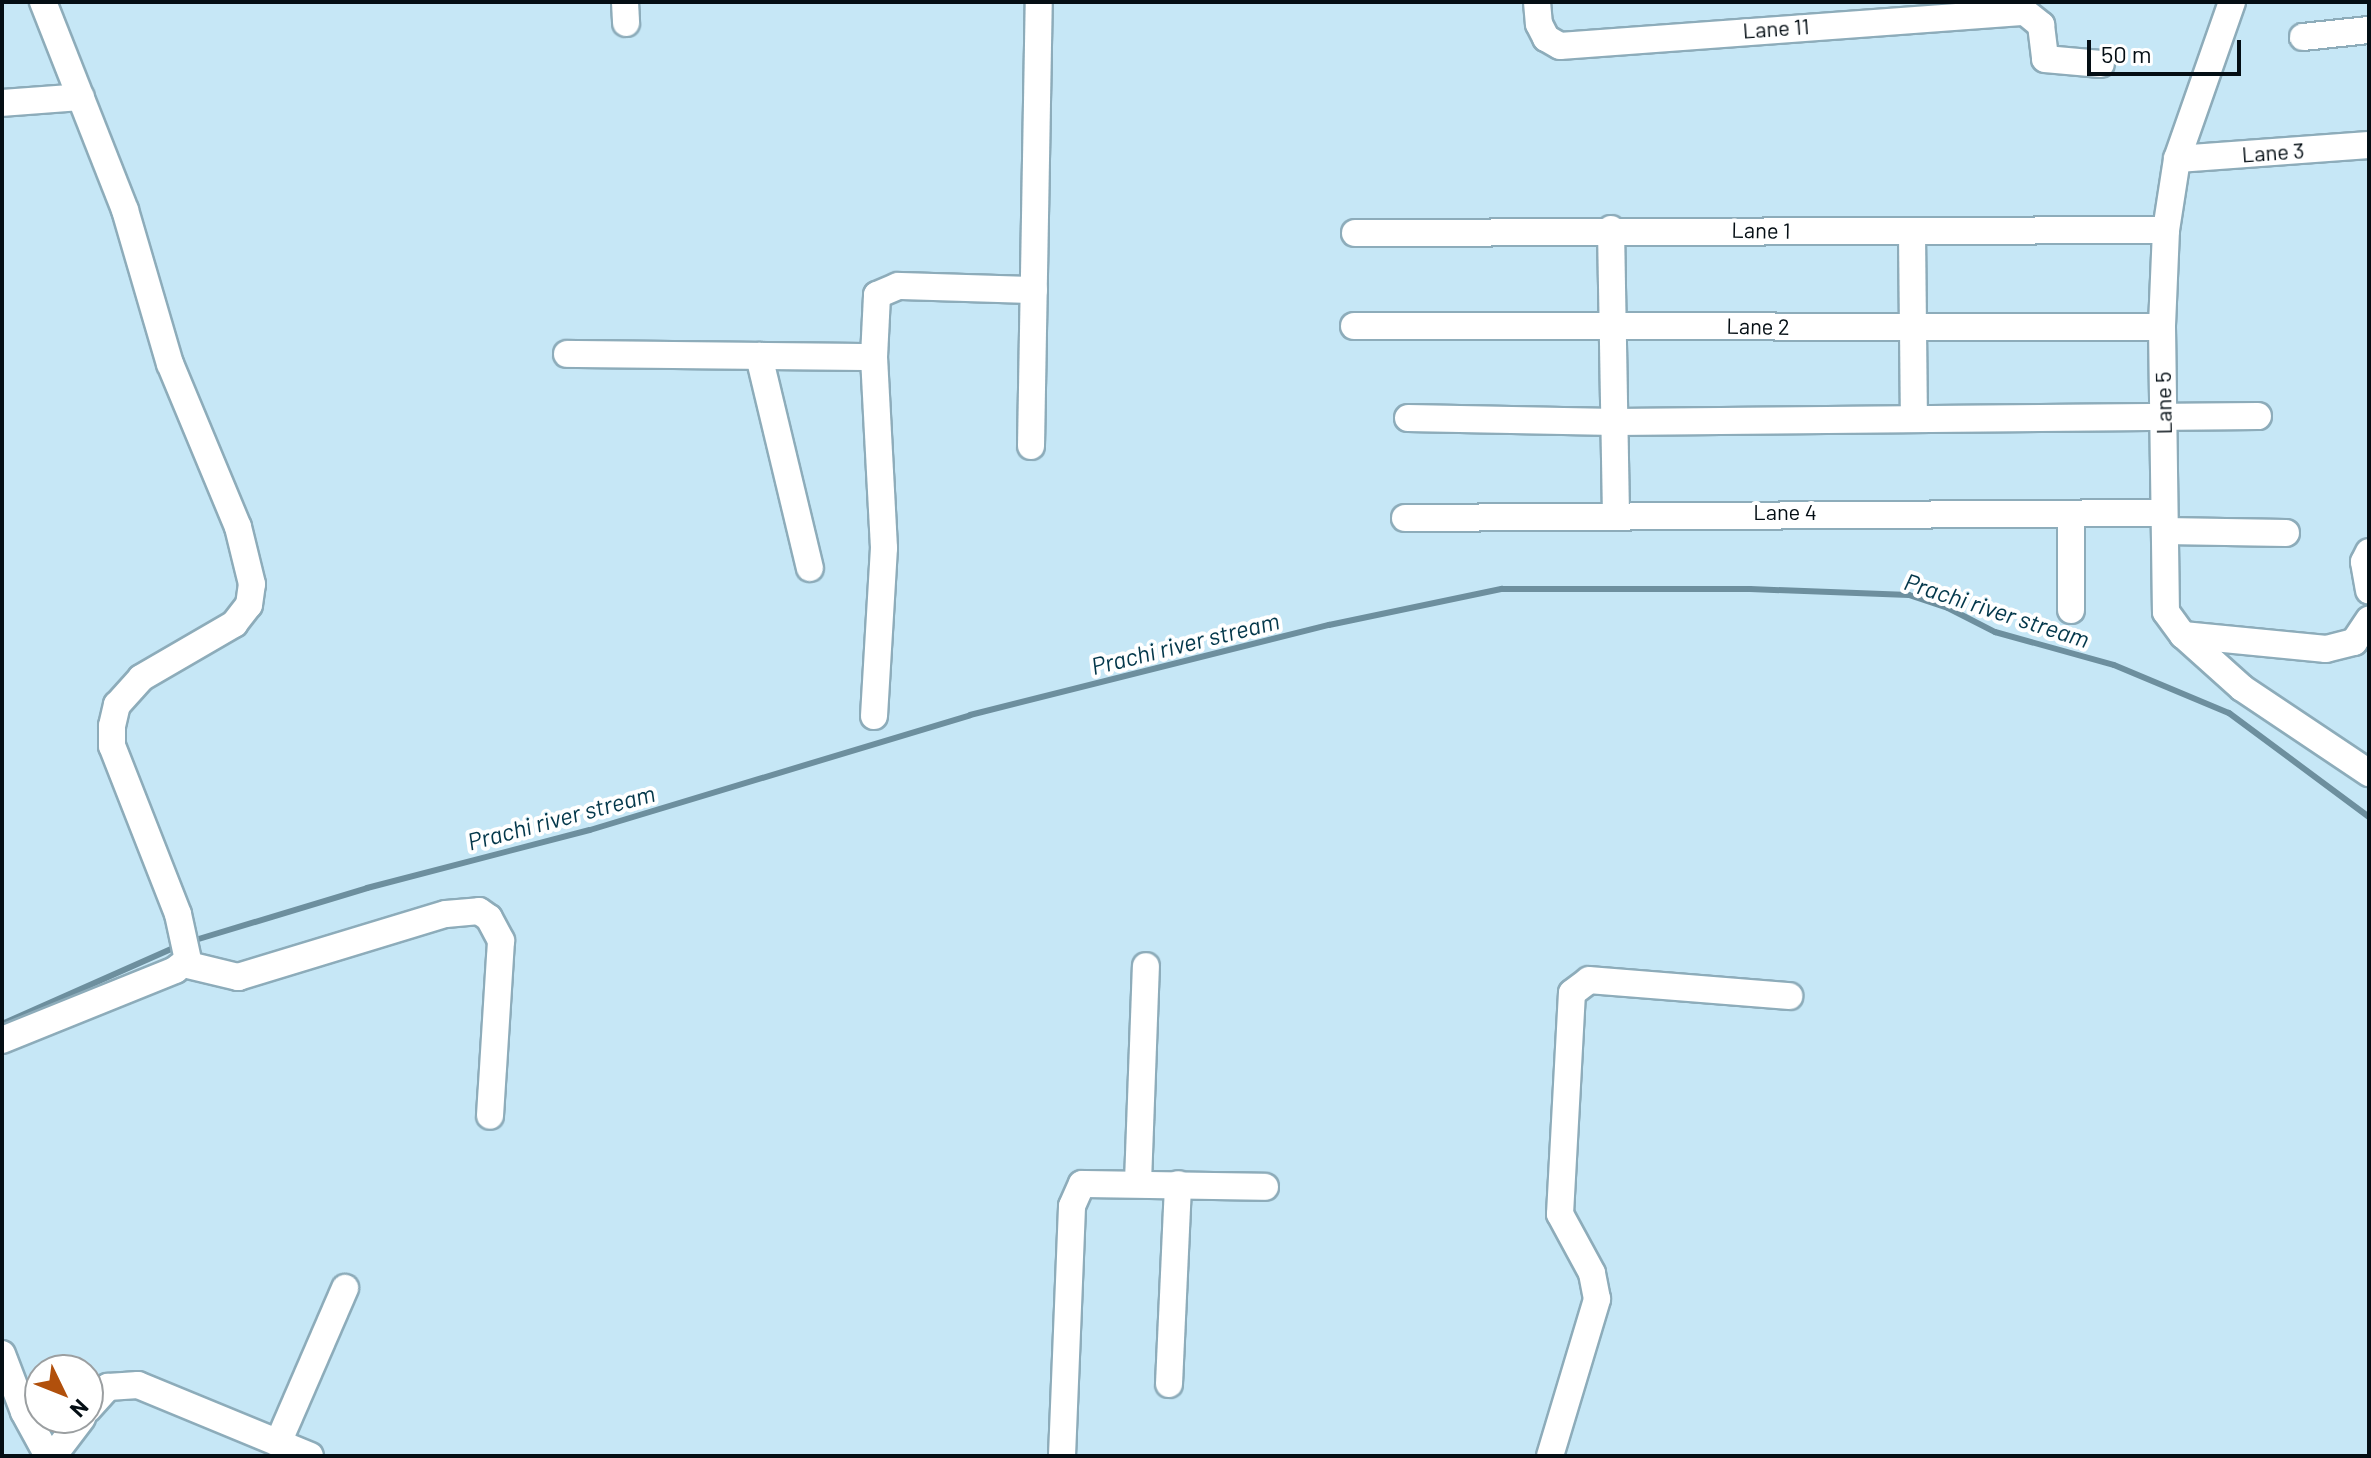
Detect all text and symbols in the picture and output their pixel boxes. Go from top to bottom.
street label: Lane 11 [1742,12,1810,44]
scale bar [2091,24,2245,74]
text: 50 m [2101,39,2152,68]
street label: Lane 3 [2241,137,2305,167]
street label: Lane 1 [1731,216,1791,244]
street label: Lane 2 [1726,312,1790,340]
street label: Lane 5 [2149,371,2177,435]
street label: Lane 4 [1753,499,1817,525]
water label: Prachi river stream [1901,567,2093,653]
water label: Prachi river stream [1088,606,1282,680]
water label: Prachi river stream [464,778,658,856]
north arrow [24,1354,104,1434]
text: N [66,1395,95,1423]

